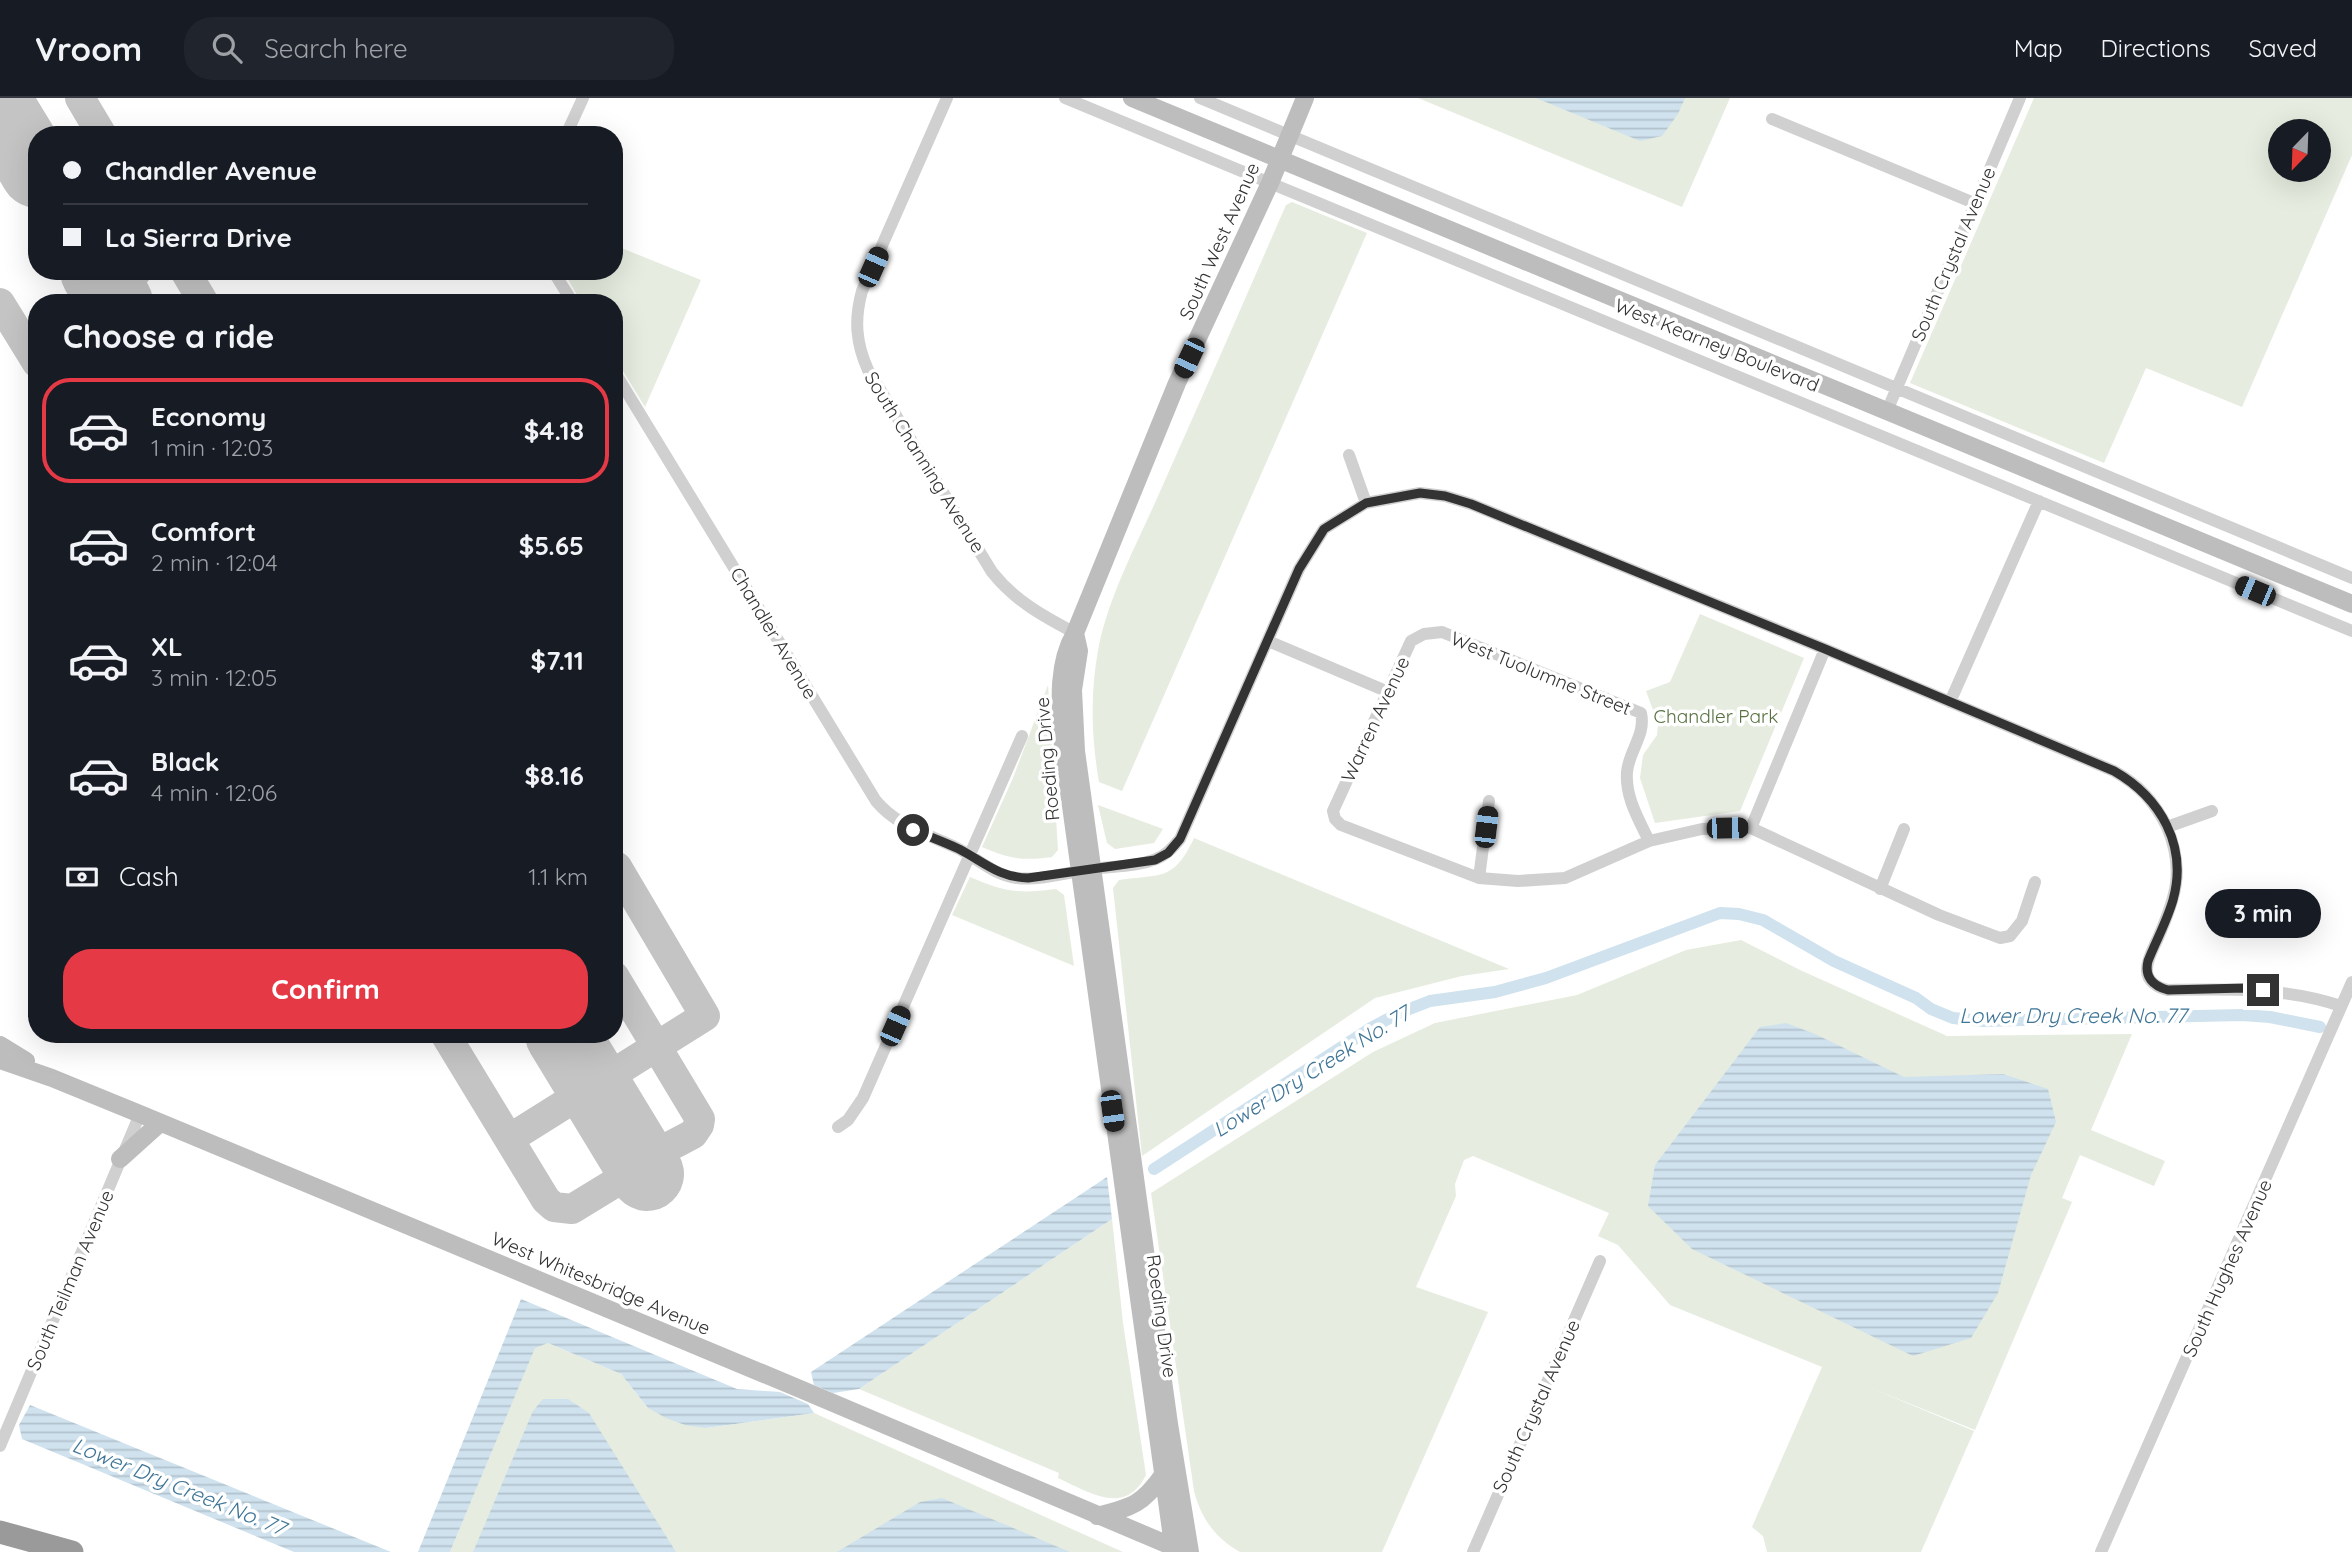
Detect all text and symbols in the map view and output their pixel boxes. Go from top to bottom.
search box [184,17,674,80]
text: Vroom [35,28,142,69]
icon: search [208,29,246,67]
text: Search here [264,32,408,65]
text: Map [2014,33,2063,63]
text: Directions [2101,33,2211,63]
text: Saved [2249,33,2317,63]
north arrow [2268,119,2331,182]
map controls [2268,119,2331,182]
text: Chandler Avenue [105,154,317,187]
street label: South West Avenue [1174,159,1264,323]
street label: South Crystal Avenue [1905,163,2001,345]
text: La Sierra Drive [105,221,292,254]
car [855,244,892,290]
street label: West Kearney Boulevard [1611,293,1823,397]
text: Choose a ride [63,316,275,356]
car [1171,335,1208,381]
street label: South Channing Avenue [859,367,991,557]
icon: car [67,399,130,462]
text: Economy [151,400,266,433]
text: $4.18 [524,414,584,447]
text: 1 min · 12:03 [151,433,273,462]
icon: car [67,514,130,577]
text: Comfort [151,515,256,548]
text: $5.65 [519,529,584,562]
text: 2 min · 12:04 [151,548,278,577]
street label: Chandler Avenue [725,563,823,703]
car [2232,573,2279,609]
street label: West Tuolumne Street [1447,626,1635,720]
icon: car [67,629,130,692]
text: XL [151,630,183,663]
text: $7.11 [531,644,584,677]
street label: Warren Avenue [1335,652,1415,786]
text: 3 min · 12:05 [151,663,277,692]
street label: Roeding Drive [1030,696,1064,822]
park label: Chandler Park [1654,704,1778,728]
icon: car [67,744,130,807]
text: Black [151,745,220,778]
text: $8.16 [525,759,584,792]
text: 4 min · 12:06 [151,778,277,807]
car [1474,805,1499,849]
route start [897,814,929,846]
car [1706,817,1749,839]
icon: cash [63,858,101,896]
text: Cash [119,860,179,893]
text: 1.1 km [528,862,588,891]
callout: 3 min [2205,888,2321,938]
text: 3 min [2233,899,2293,928]
button: Confirm [63,949,588,1029]
route end [2247,974,2279,1006]
water label: Lower Dry Creek No. 77 [1208,998,1417,1142]
water label: Lower Dry Creek No. 77 [1959,1002,2190,1028]
car [877,1003,914,1049]
car [1099,1089,1126,1133]
street label: South Hughes Avenue [2177,1175,2277,1361]
street label: South Teilman Avenue [21,1186,119,1374]
street label: West Whitesbridge Avenue [488,1226,714,1340]
street label: Roeding Drive [1141,1253,1183,1379]
street label: South Crystal Avenue [1487,1316,1585,1496]
water label: Lower Dry Creek No. 77 [69,1431,292,1542]

